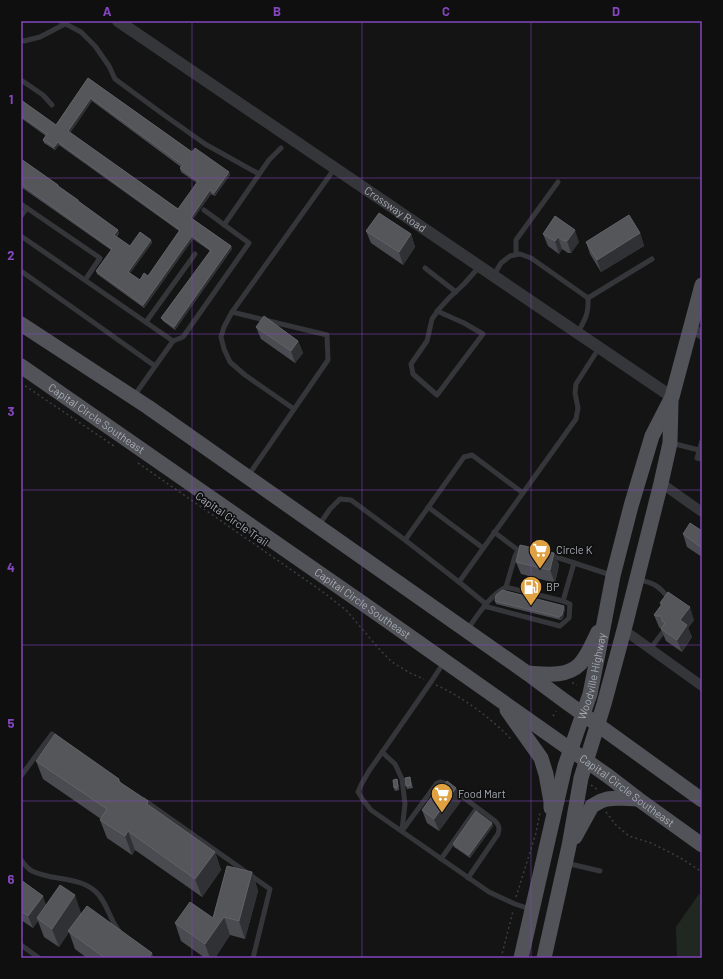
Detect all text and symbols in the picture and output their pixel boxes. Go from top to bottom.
text: A [103,3,112,19]
text: B [273,3,281,19]
text: C [442,3,450,19]
text: D [612,3,620,19]
text: 1 [9,91,13,107]
street label: Crossway Road [362,183,429,234]
text: 2 [7,247,15,263]
street label: Capital Circle Southeast [46,380,147,456]
text: 3 [7,403,15,419]
street label: Capital Circle Trail [193,489,271,549]
supermarket icon: Circle K [527,537,553,570]
place label: Circle K [556,543,593,556]
text: 4 [7,559,15,575]
street label: Capital Circle Southeast [312,565,413,641]
fuel station icon: BP [518,574,544,607]
place label: BP [546,580,560,593]
street label: Woodville Highway [575,632,608,721]
text: 5 [7,715,15,731]
street label: Capital Circle Southeast [577,751,677,829]
supermarket icon: Food Mart [429,781,455,814]
place label: Food Mart [458,787,506,800]
text: 6 [8,871,15,887]

